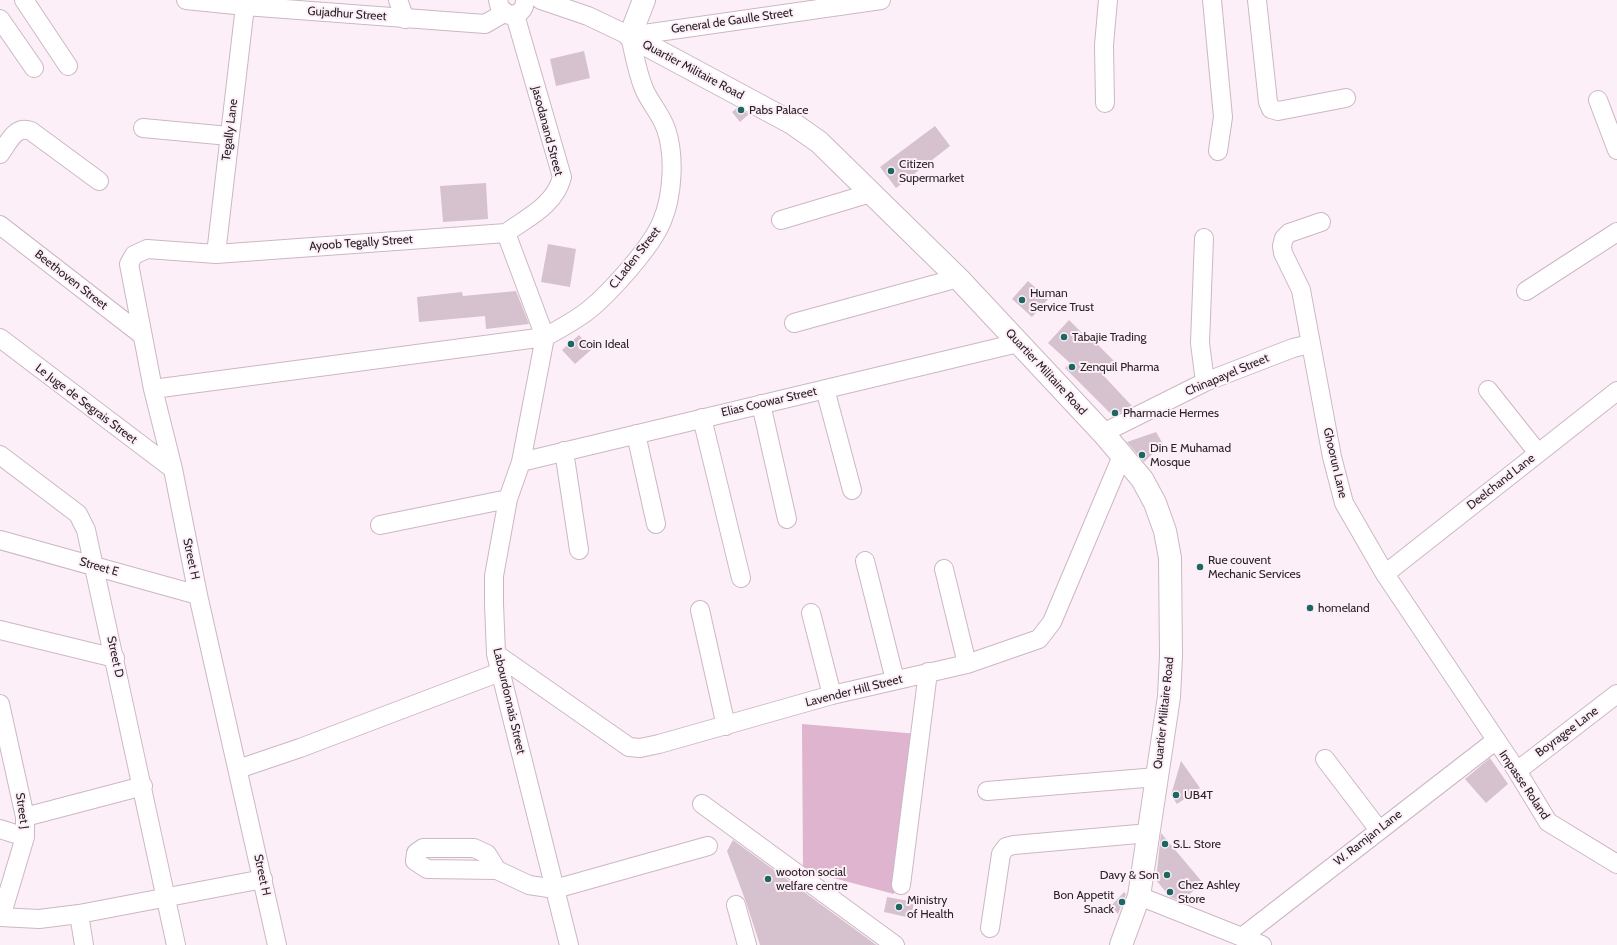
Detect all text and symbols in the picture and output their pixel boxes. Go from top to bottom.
street label: Gujadhur Street [307,4,387,24]
street label: General de Gaulle Street [670,5,794,37]
street label: Quartier Militaire Road [640,37,746,103]
street label: Jasodanand Street [528,85,566,177]
street label: Tegally Lane [219,98,241,162]
place label: Pabs Palace [749,103,808,117]
marker: Pabs Palace [736,105,746,115]
place label: Citizen Supermarket [899,157,964,185]
marker: Citizen Supermarket [886,166,896,176]
street label: C.Laden Street [606,224,664,292]
street label: Ayoob Tegally Street [309,232,413,254]
street label: Beethoven Street [32,247,110,313]
place label: Human Service Trust [1030,286,1094,314]
marker: Human Service Trust [1017,295,1027,305]
street label: Quartier Militaire Road [1002,326,1090,418]
place label: Tabajie Trading [1072,330,1146,344]
marker: Tabajie Trading [1059,332,1069,342]
place label: Coin Ideal [579,337,629,351]
marker: Coin Ideal [566,339,576,349]
street label: Chinapayel Street [1183,351,1271,399]
place label: Zenquil Pharma [1080,360,1159,374]
street label: Le Juge de Segrais Street [32,361,140,447]
marker: Zenquil Pharma [1067,362,1077,372]
street label: Elias Coowar Street [720,384,818,420]
place label: Pharmacie Hermes [1123,406,1219,420]
marker: Pharmacie Hermes [1110,408,1120,418]
street label: Ghoorun Lane [1320,426,1350,500]
place label: Din E Muhamad Mosque [1150,441,1231,469]
marker: Din E Muhamad Mosque [1137,450,1147,460]
street label: Deelchand Lane [1464,451,1538,513]
street label: Street H [180,537,202,581]
place label: Rue couvent Mechanic Services [1208,553,1301,581]
street label: Street E [78,555,120,579]
marker: Rue couvent Mechanic Services [1195,562,1205,572]
place label: homeland [1318,601,1370,615]
marker: homeland [1305,603,1315,613]
street label: Street D [104,635,126,679]
street label: Labourdonnais Street [490,647,528,755]
street label: Quartier Militaire Road [1151,656,1177,770]
street label: Lavender Hill Street [804,672,904,710]
street label: Boyragee Lane [1533,704,1601,760]
street label: Impasse Roland [1496,748,1552,822]
place label: UB4T [1184,788,1213,802]
marker: UB4T [1171,790,1181,800]
street label: Street J [12,792,32,830]
street label: W. Ramjan Lane [1331,807,1405,869]
place label: S.L. Store [1173,837,1221,851]
marker: S.L. Store [1160,839,1170,849]
street label: Street H [251,853,273,897]
place label: wooton social welfare centre [776,865,848,893]
place label: Davy & Son [1100,868,1159,882]
marker: Davy & Son [1162,870,1172,880]
marker: wooton social welfare centre [763,874,773,884]
place label: Chez Ashley Store [1178,878,1240,906]
marker: Chez Ashley Store [1165,887,1175,897]
place label: Bon Appetit Snack [1053,888,1114,916]
place label: Ministry of Health [907,893,954,921]
marker: Bon Appetit Snack [1117,897,1127,907]
marker: Ministry of Health [894,902,904,912]

